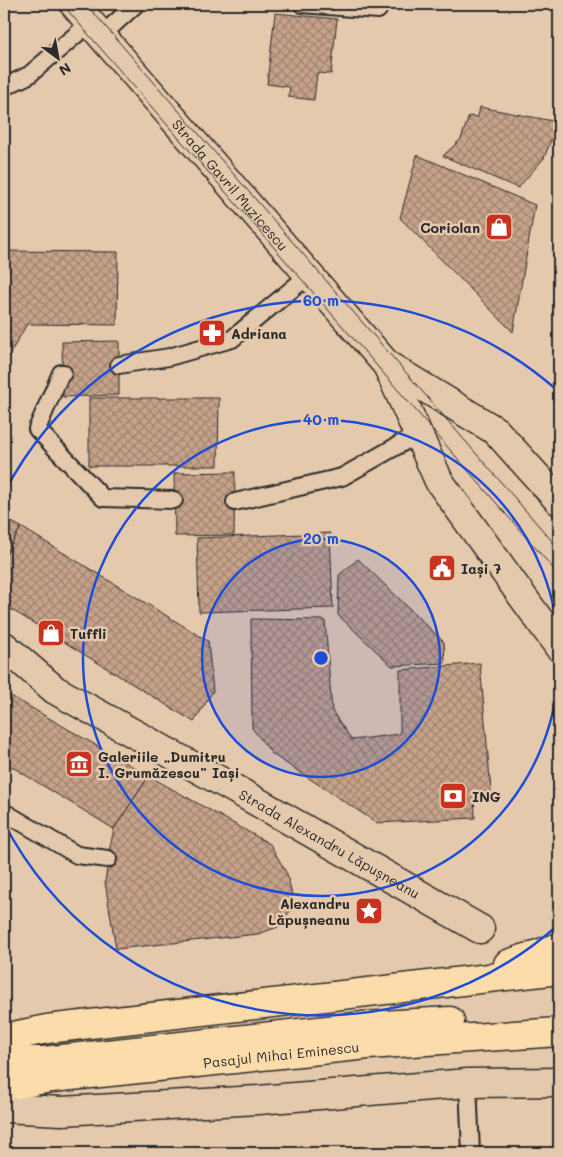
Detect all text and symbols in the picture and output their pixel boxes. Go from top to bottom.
north arrow [32,32,82,82]
text: N [56,59,75,80]
street label: Strada Gavril Muzicescu [168,115,293,254]
shop icon: Coriolan [484,212,514,242]
place label: Coriolan [420,218,480,237]
text: 60 m [303,290,339,310]
pharmacy icon: Adriana [197,318,227,348]
place label: Adriana [231,324,287,343]
text: 40 m [303,409,339,429]
text: 20 m [303,528,339,548]
public building icon: Iași 7 [427,553,457,583]
place label: Iași 7 [461,559,502,578]
shop icon: Tuffli [36,618,66,648]
place label: Tuffli [70,624,107,643]
centre of rings [312,649,330,667]
place label: Galeriile „Dumitru I. Grumăzescu” Iași [98,747,240,782]
museum icon: Galeriile „Dumitru I. Grumăzescu” Iași [64,749,94,779]
bank icon: ING [438,781,468,811]
street label: Strada Alexandru Lăpușneanu [236,784,424,902]
place label: ING [472,787,501,806]
place label: Alexandru Lăpușneanu [268,894,350,929]
place icon: Alexandru Lăpușneanu [354,896,384,926]
street label: Pasajul Mihai Eminescu [202,1036,360,1072]

